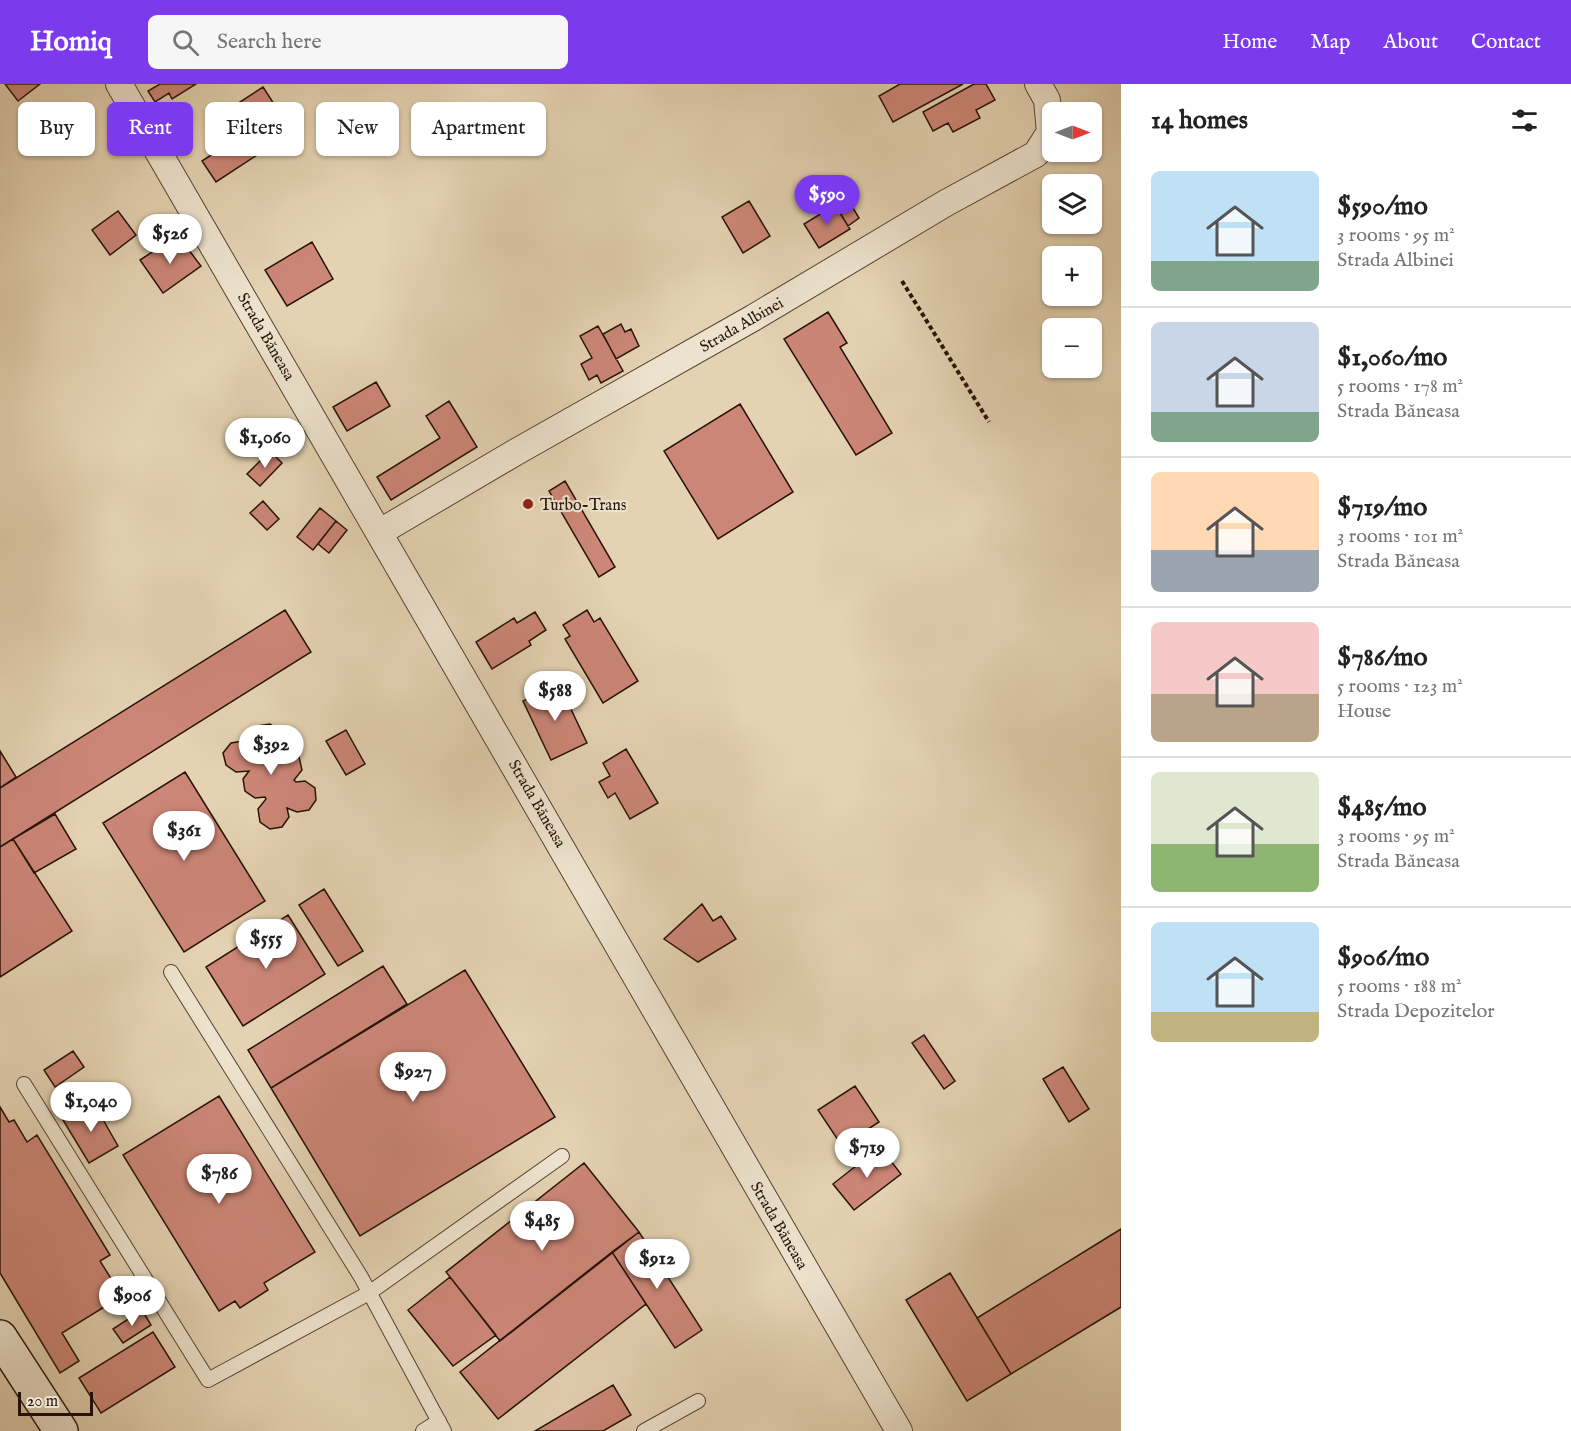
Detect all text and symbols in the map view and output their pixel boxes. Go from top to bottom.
search box [148,15,568,69]
text: Homiq [30,25,112,60]
icon: search [169,26,202,59]
text: Search here [217,28,322,56]
text: Home [1222,29,1277,56]
text: Map [1310,29,1350,56]
text: About [1383,29,1438,56]
text: Contact [1471,29,1541,56]
chip: Buy [18,102,95,156]
chip: Rent [107,102,193,156]
chip: Filters [205,102,304,156]
chip: New [316,102,399,156]
chip: Apartment [411,102,546,156]
north arrow [1042,102,1102,162]
map controls [1042,102,1102,378]
text: 14 homes [1151,104,1248,137]
icon: filters [1508,104,1541,137]
button: layers [1042,174,1102,234]
pin: $590 [791,175,863,226]
text: $590 [809,182,845,207]
text: $590/mo [1337,190,1428,223]
icon: home [1199,195,1271,267]
pin: $526 [134,214,206,265]
text: $526 [152,221,188,246]
text: 3 rooms · 95 m² [1337,223,1455,248]
button: + [1042,246,1102,306]
text: Strada Albinei [1337,248,1454,273]
street label: Strada Băneasa [232,289,299,385]
street label: Strada Albinei [696,294,788,358]
button: − [1042,318,1102,378]
text: $1,060/mo [1337,341,1447,374]
icon: home [1199,346,1271,418]
text: 5 rooms · 178 m² [1337,374,1463,399]
text: Strada Băneasa [1337,399,1460,424]
pin: $1,060 [216,418,314,469]
text: $1,060 [239,425,291,450]
text: $719/mo [1337,491,1427,524]
place label: Turbo-Trans [540,496,627,516]
icon: home [1199,496,1271,568]
marker: Turbo-Trans [521,497,535,511]
text: 3 rooms · 101 m² [1337,524,1463,549]
text: Strada Băneasa [1337,549,1460,574]
text: $786/mo [1337,641,1428,674]
icon: home [1199,646,1271,718]
pin: $588 [519,671,591,722]
text: 5 rooms · 123 m² [1337,674,1463,699]
text: $588 [538,678,572,703]
text: House [1337,699,1391,724]
pin: $392 [235,725,307,776]
text: $392 [253,732,289,757]
street label: Strada Băneasa [503,756,570,852]
text: $485/mo [1337,791,1427,824]
icon: home [1199,796,1271,868]
pin: $361 [148,811,220,862]
text: $361 [167,818,201,843]
text: 3 rooms · 95 m² [1337,824,1455,849]
text: Strada Băneasa [1337,849,1460,874]
pin: $555 [230,919,302,970]
text: $555 [250,926,282,951]
text: $906/mo [1337,941,1429,974]
icon: home [1199,946,1271,1018]
text: 5 rooms · 188 m² [1337,974,1462,999]
text: Strada Depozitelor [1337,999,1495,1024]
pin: $927 [377,1052,449,1103]
text: $927 [394,1059,432,1084]
pin: $1,040 [42,1082,140,1133]
text: $1,040 [64,1089,118,1114]
pin: $719 [831,1128,903,1179]
text: $719 [849,1135,885,1160]
pin: $786 [183,1154,255,1205]
text: $786 [201,1161,237,1186]
street label: Strada Băneasa [745,1178,812,1274]
pin: $485 [506,1201,578,1252]
text: $485 [524,1208,560,1233]
pin: $912 [621,1239,693,1290]
text: $912 [639,1246,675,1271]
pin: $906 [96,1276,168,1327]
text: $906 [113,1283,151,1308]
scale bar [18,1389,93,1416]
text: 20 m [27,1392,58,1412]

